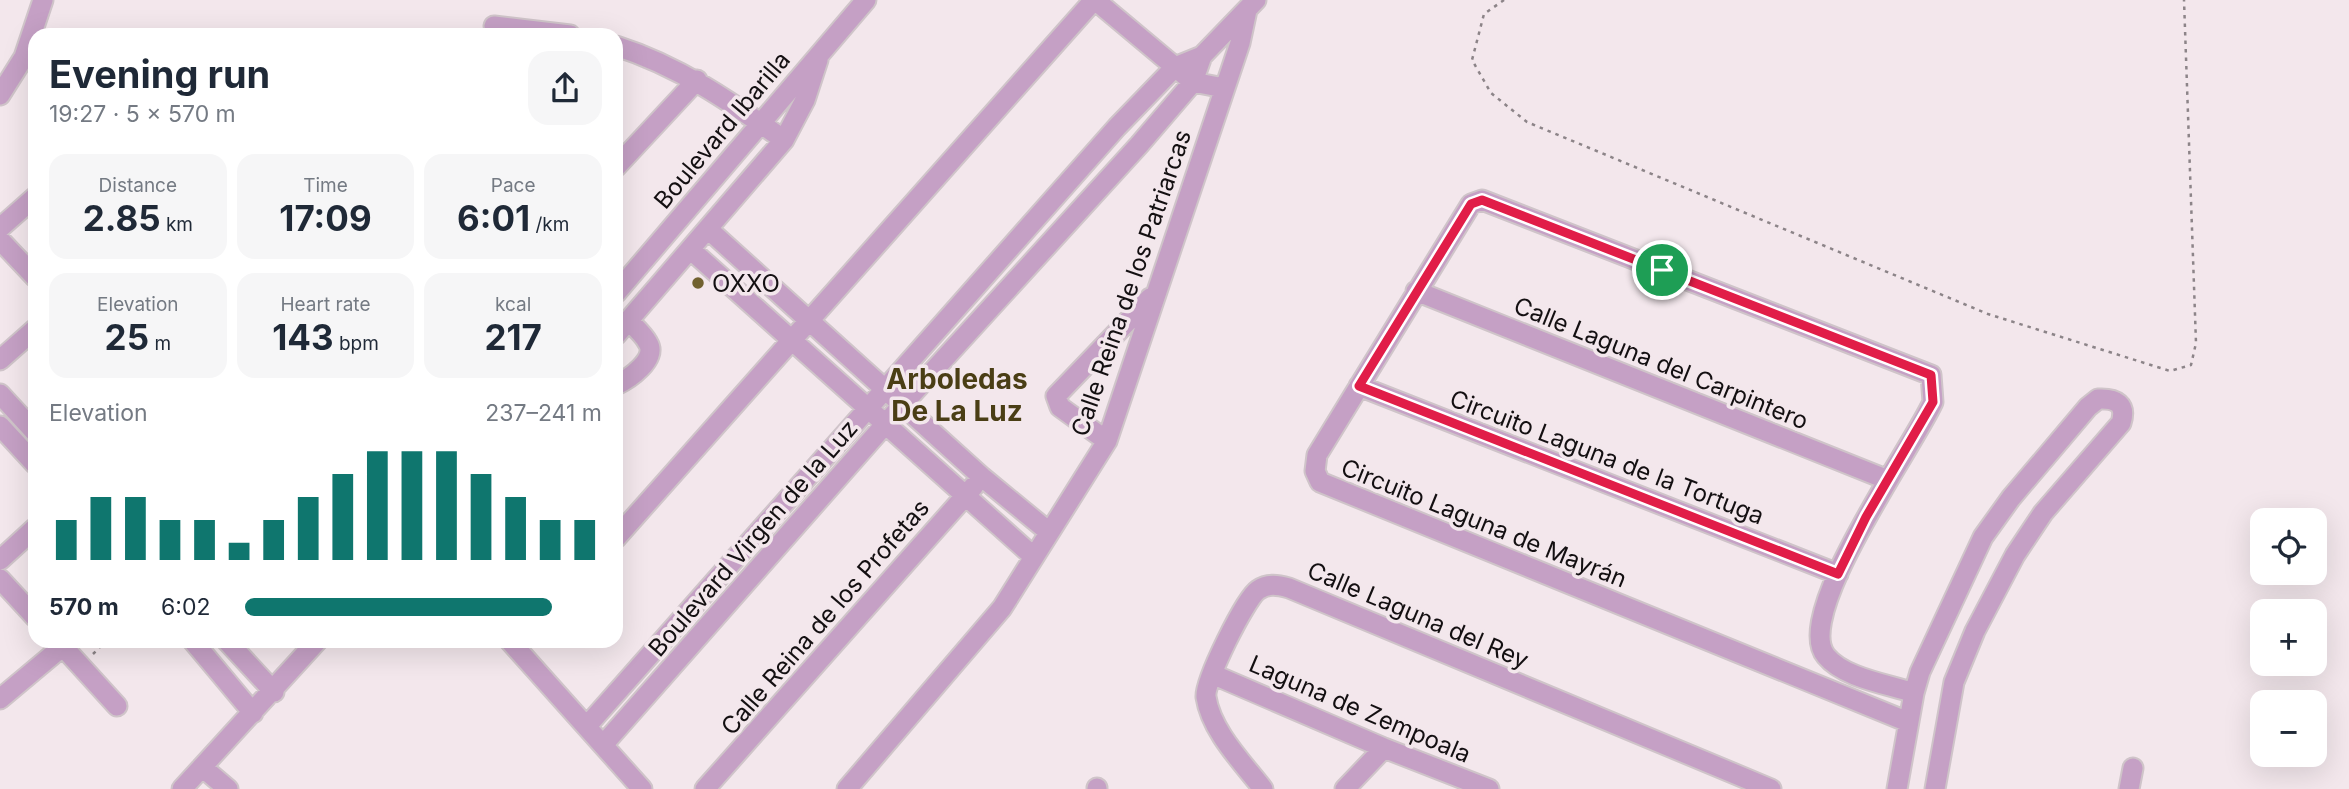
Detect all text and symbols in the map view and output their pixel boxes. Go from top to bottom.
street label: Boulevard Ibarilla [648,46,796,214]
text: Evening run [49,51,270,97]
button: share [528,51,602,125]
text: 19:27 · 5 × 570 m [49,100,236,128]
street label: Calle Reina de los Patriarcas [1065,126,1197,440]
text: Distance [99,174,177,197]
text: Time [303,174,348,197]
text: Pace [491,174,536,197]
text: 2.85 [83,197,161,239]
text: 17:09 [279,197,372,239]
text: 6:01 [457,197,530,239]
text: km [161,213,193,236]
text: /km [530,213,569,236]
pin [1632,240,1692,300]
icon: arrive [1643,251,1681,289]
place label: OXXO [712,269,780,298]
marker: OXXO [690,275,706,291]
street label: Calle Laguna del Carpintero [1510,291,1812,435]
text: Elevation [97,293,179,316]
text: Heart rate [280,293,370,316]
text: kcal [495,293,531,316]
text: 25 [105,316,149,358]
text: 143 [272,316,334,358]
text: 217 [484,316,542,358]
text: m [149,332,171,355]
text: bpm [334,332,379,355]
district label: Arboledas De La Luz [886,362,1028,428]
street label: Circuito Laguna de la Tortuga [1446,384,1768,530]
text: Elevation [49,399,148,427]
text: 237–241 m [485,399,602,427]
street label: Boulevard Virgen de la Luz [642,414,864,662]
street label: Circuito Laguna de Mayrán [1337,452,1631,594]
street label: Calle Reina de los Profetas [715,493,935,741]
map controls [2250,508,2327,767]
button: locate [2250,508,2327,585]
street label: Calle Laguna del Rey [1303,555,1533,675]
text: 570 m [49,593,119,621]
text: 6:02 [161,593,210,621]
button: + [2250,599,2327,676]
street label: Laguna de Zempoala [1245,649,1475,769]
button: − [2250,690,2327,767]

